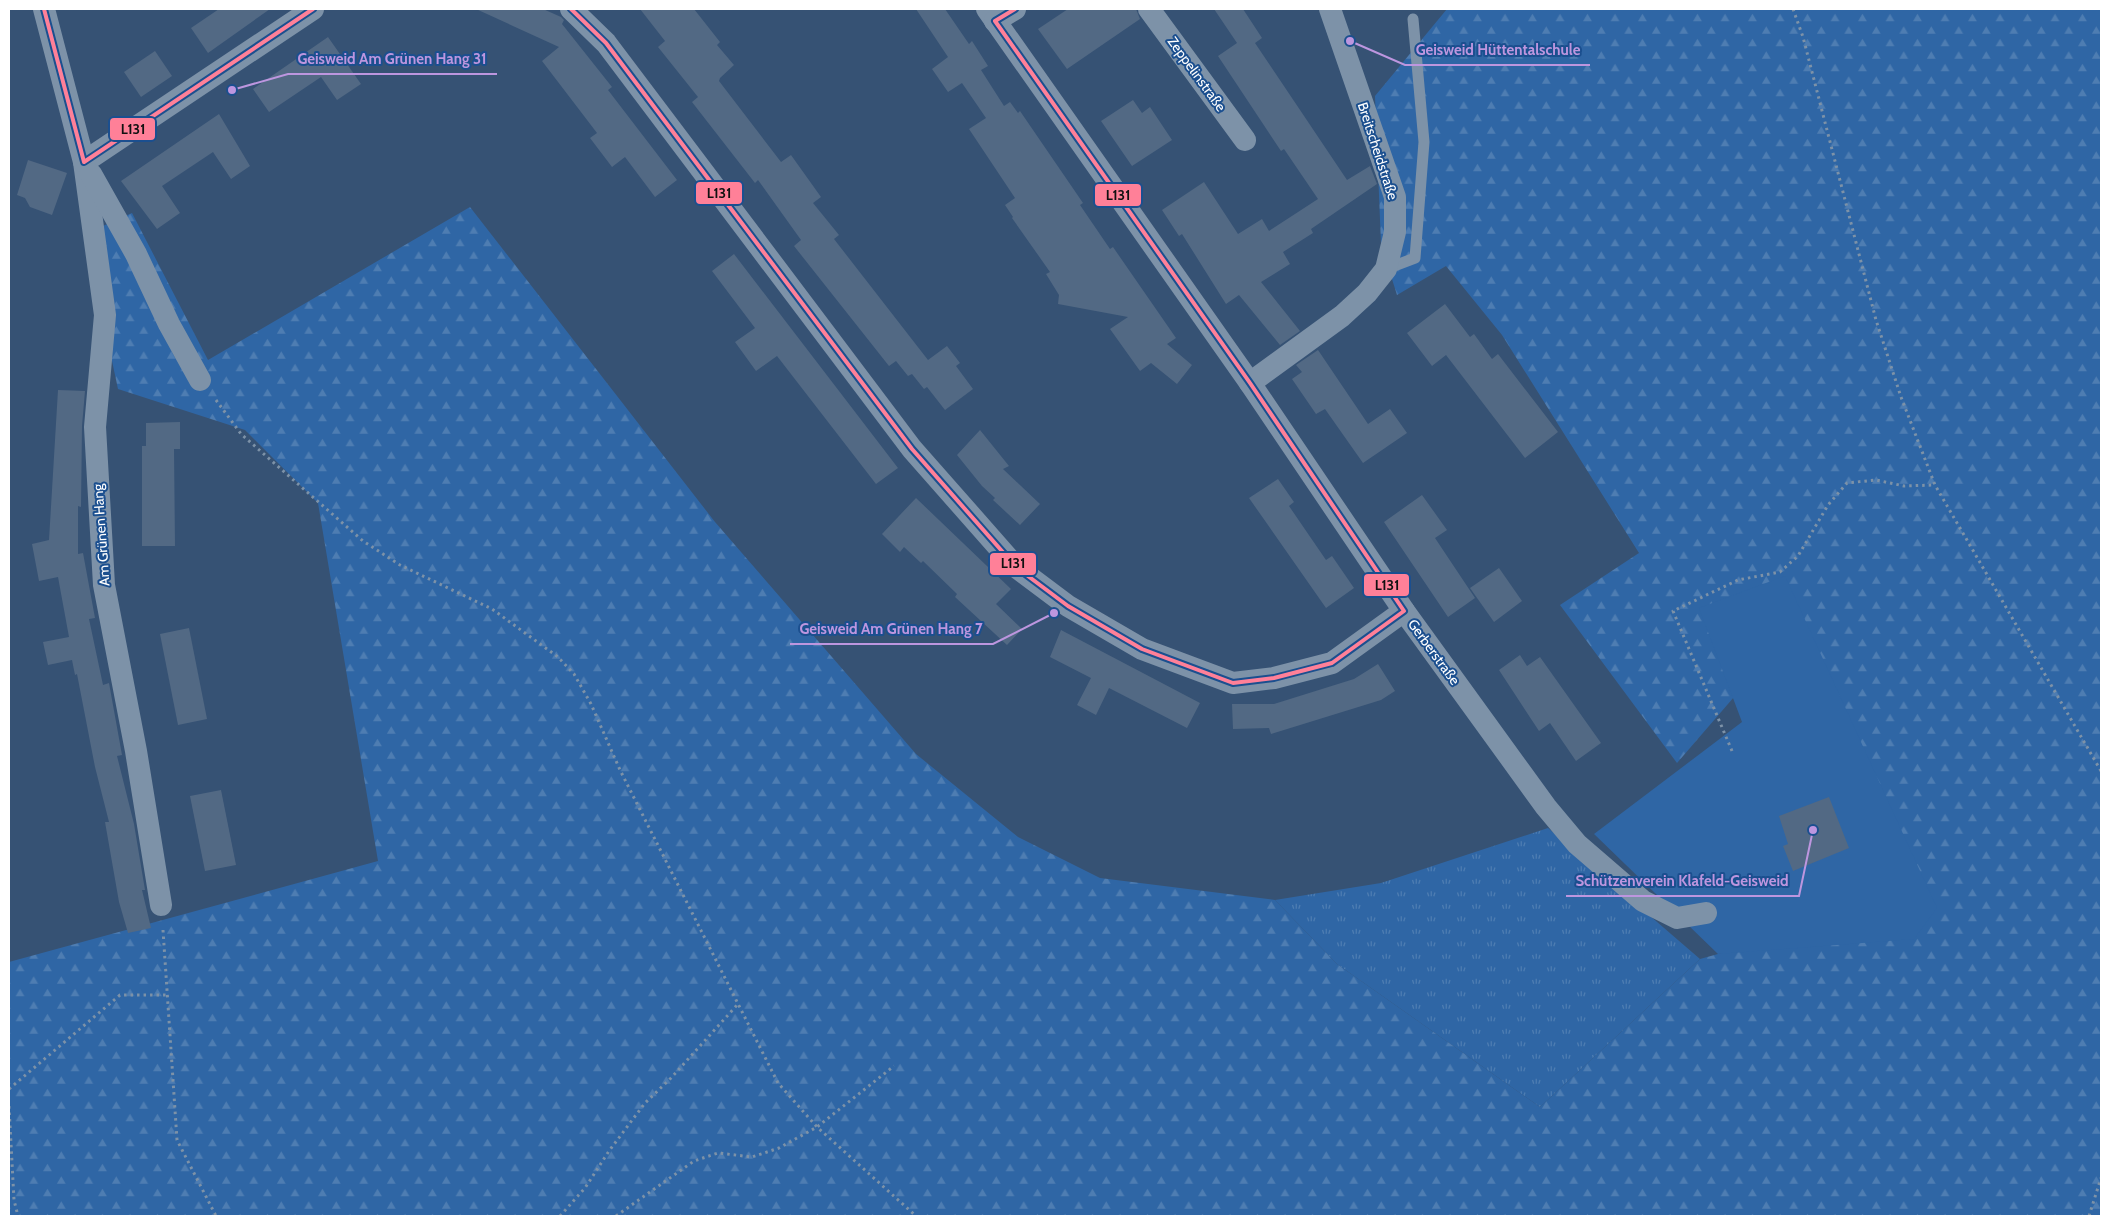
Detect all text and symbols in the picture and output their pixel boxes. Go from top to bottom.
street label: Zeppelinstraße [1164,33,1230,115]
callout: Geisweid Hüttentalschule [1405,35,1590,65]
text: Geisweid Hüttentalschule [1416,41,1581,59]
callout: Geisweid Am Grünen Hang 31 [288,44,497,74]
text: Geisweid Am Grünen Hang 31 [297,50,487,68]
street label: Breitscheidstraße [1354,100,1402,202]
line badge: L131 [109,117,156,141]
text: L131 [121,120,145,138]
line badge: L131 [695,181,743,205]
line badge: L131 [1094,183,1142,207]
text: L131 [707,184,731,202]
text: L131 [1106,186,1130,204]
street label: Am Grünen Hang [88,482,114,587]
line badge: L131 [989,552,1037,576]
text: L131 [1001,554,1025,572]
line badge: L131 [1363,573,1410,597]
text: L131 [1375,576,1399,594]
callout: Geisweid Am Grünen Hang 7 [790,614,993,644]
street label: Gerberstraße [1404,616,1464,688]
text: Geisweid Am Grünen Hang 7 [799,620,983,638]
callout: Schützenverein Klafeld-Geisweid [1566,866,1799,896]
text: Schützenverein Klafeld-Geisweid [1575,872,1789,890]

